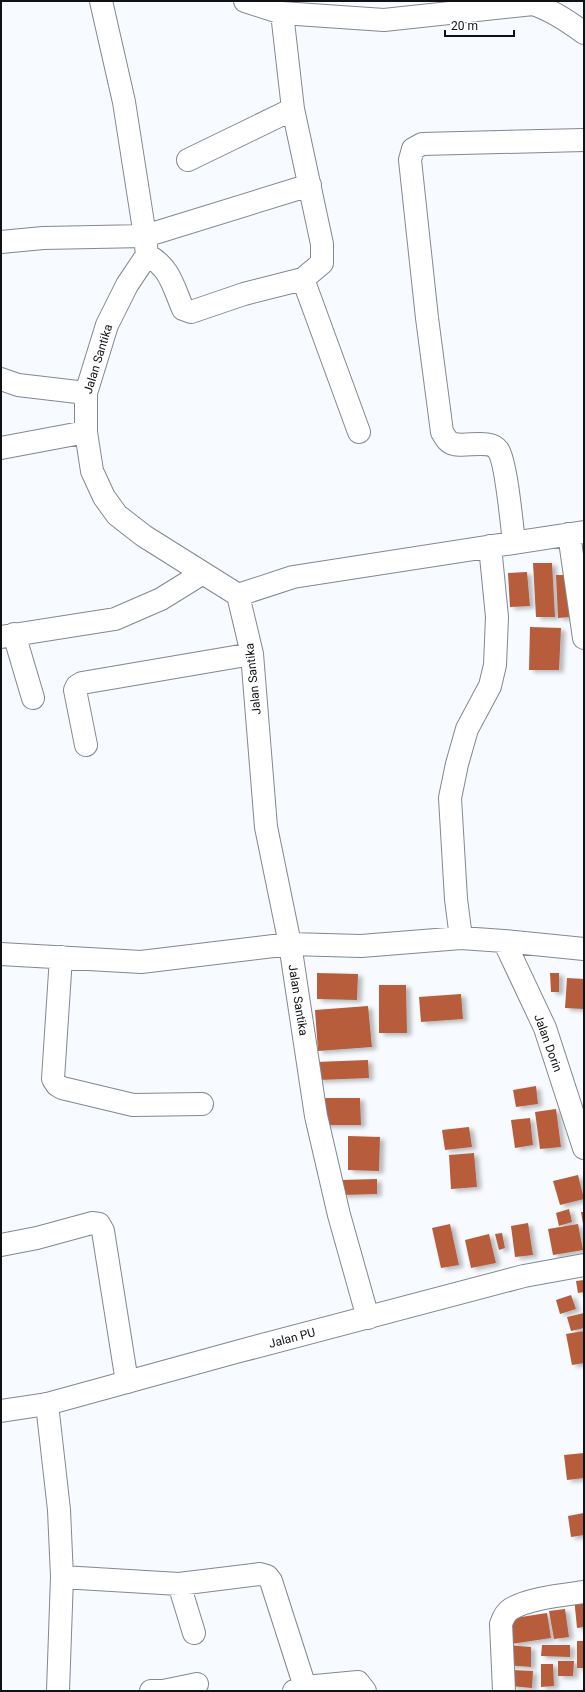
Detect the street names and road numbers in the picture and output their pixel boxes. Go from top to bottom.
street label: Jalan Santika [81,323,115,395]
street label: Jalan Santika [242,642,264,716]
street label: Jalan Santika [285,963,311,1037]
street label: Jalan Dorin [531,1012,565,1074]
street label: Jalan PU [267,1325,317,1351]

